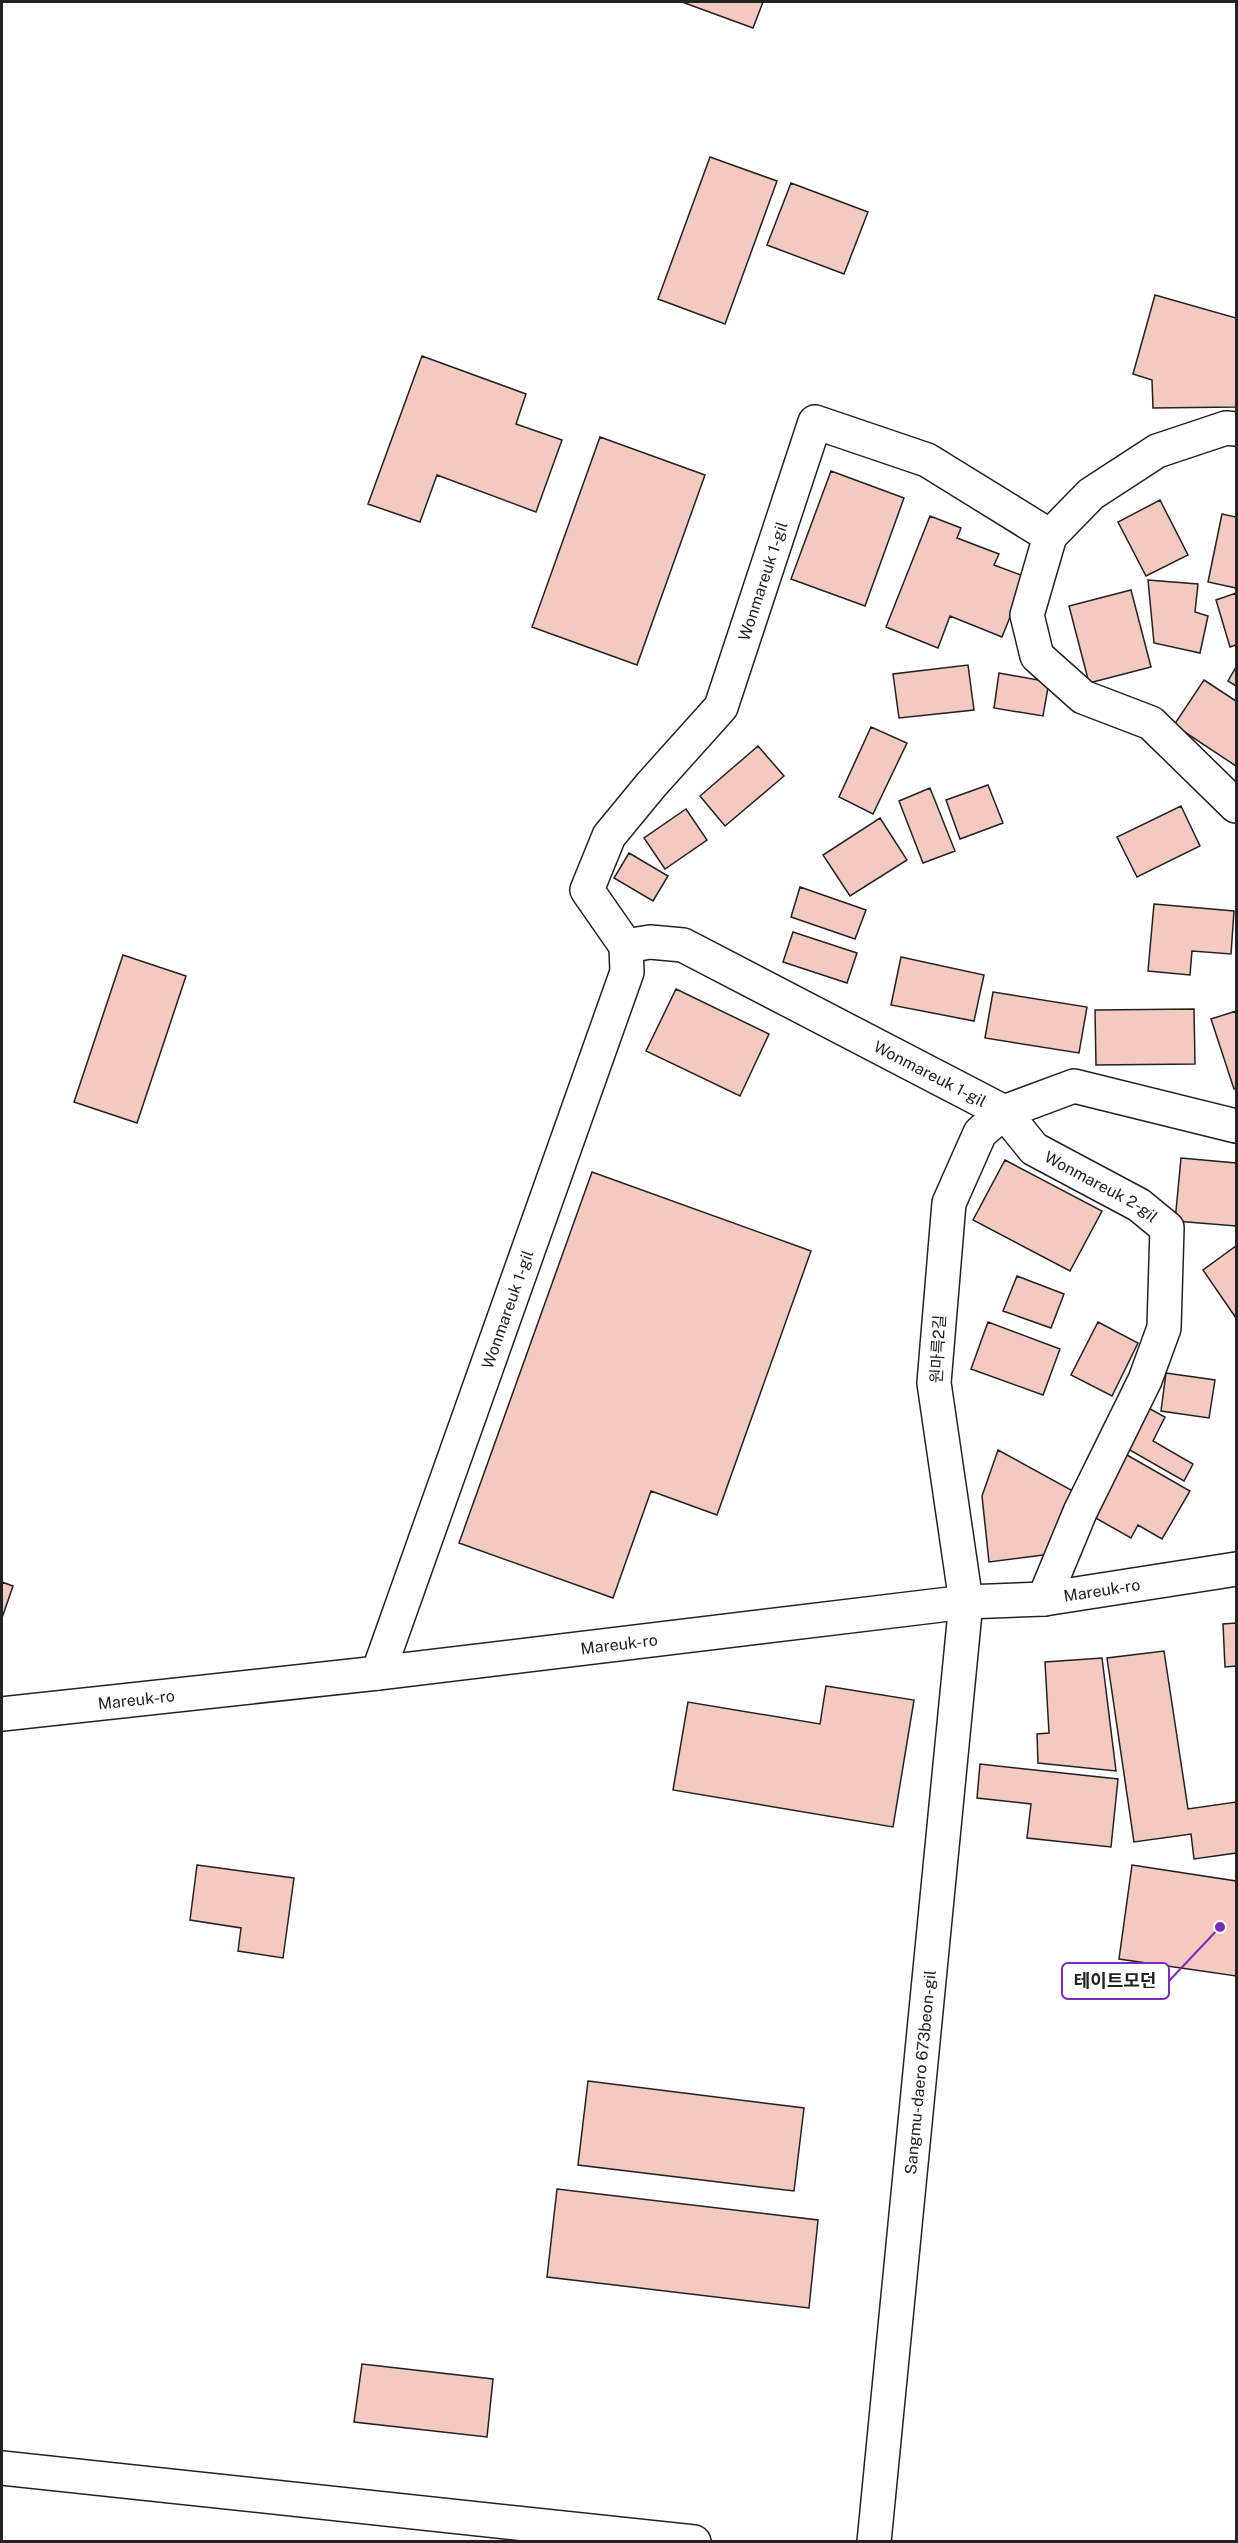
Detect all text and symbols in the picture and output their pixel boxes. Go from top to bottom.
street label: Wonmareuk 1-gil [734,519,791,643]
street label: Wonmareuk 1-gil [871,1036,990,1111]
street label: Wonmareuk 2-gil [1041,1147,1162,1226]
street label: Wonmareuk 1-gil [477,1247,537,1371]
street label: 원마륵2길 [927,1314,949,1384]
street label: Mareuk-ro [1062,1575,1141,1605]
street label: Mareuk-ro [579,1630,659,1658]
street label: Mareuk-ro [97,1686,176,1713]
callout: 테이트모던 [1062,1963,1169,1999]
street label: Sangmu-daero 673beon-gil [901,1969,939,2175]
text: 테이트모던 [1074,1970,1156,1991]

